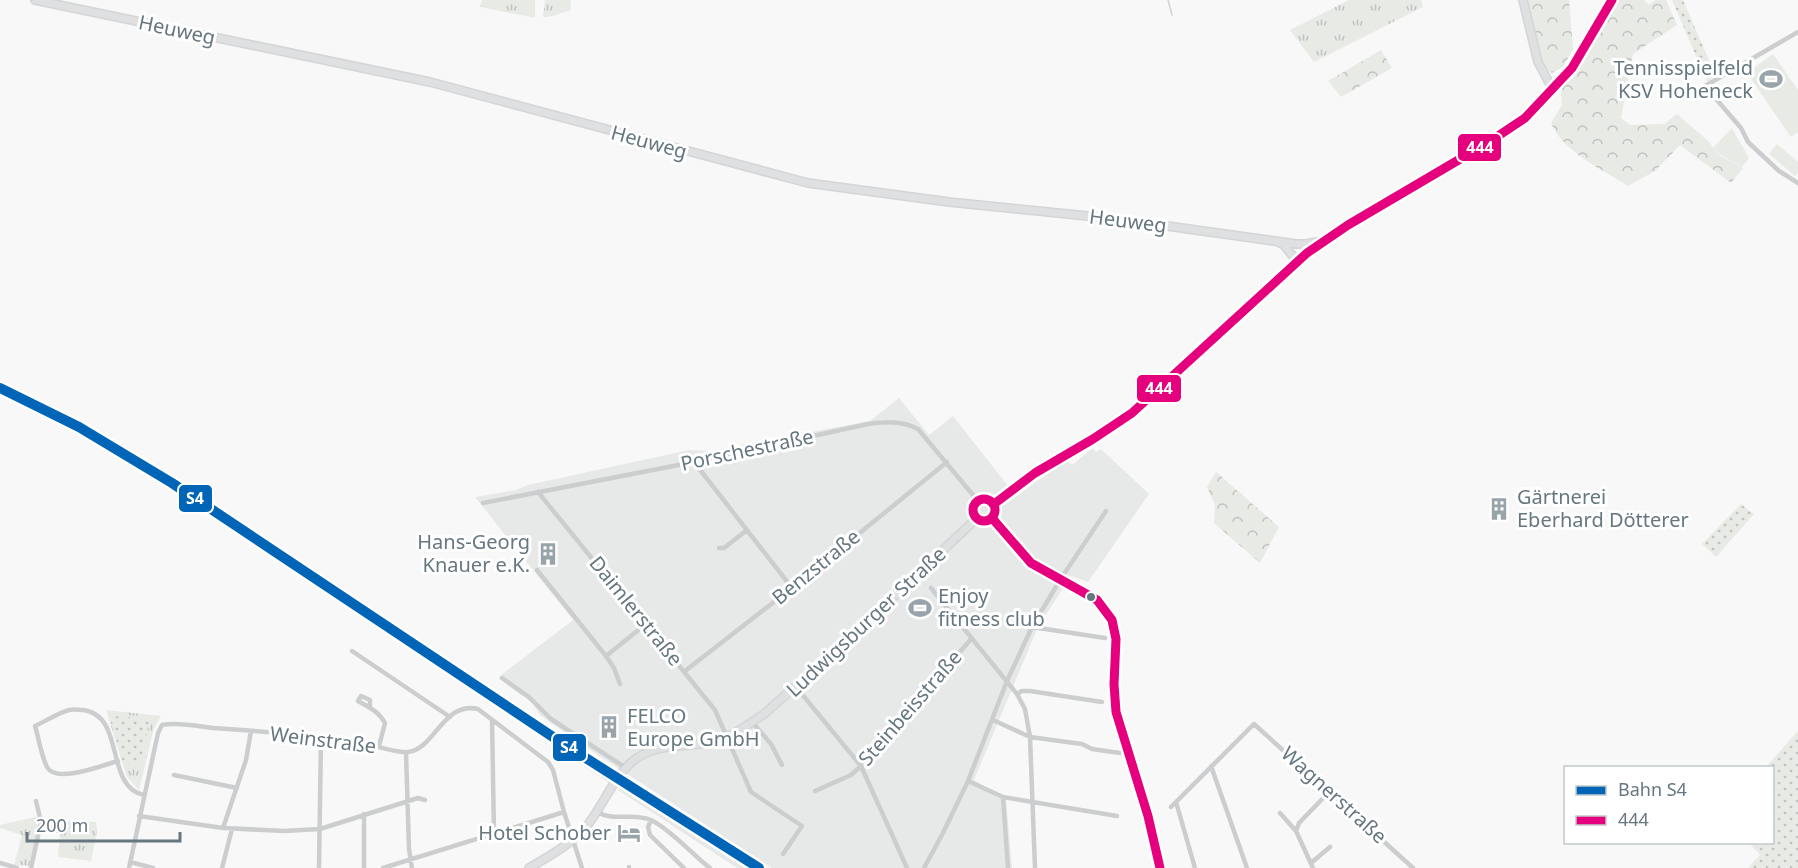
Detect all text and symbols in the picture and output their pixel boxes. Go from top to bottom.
street label: Heuweg [136,8,218,51]
place label: Tennisspielfeld KSV Hoheneck [1613,54,1753,104]
sports icon: Tennisspielfeld KSV Hoheneck [1758,66,1784,92]
street label: Heuweg [608,118,690,165]
line badge: 444 [1457,133,1502,162]
text: 444 [1466,136,1494,158]
street label: Heuweg [1088,202,1168,239]
line badge: 444 [1136,374,1182,403]
text: 444 [1145,377,1173,399]
street label: Porschestraße [678,422,816,477]
place label: Gärtnerei Eberhard Dötterer [1517,483,1689,533]
line badge: S4 [178,484,213,513]
text: S4 [186,487,204,509]
building icon: Gärtnerei Eberhard Dötterer [1486,496,1512,522]
street label: Benzstraße [766,523,865,610]
place label: Hans-Georg Knauer e.K. [417,528,530,578]
building icon: Hans-Georg Knauer e.K. [535,541,561,567]
street label: Ludwigsburger Straße [780,541,951,703]
street label: Daimlerstraße [584,550,689,671]
place label: Enjoy fitness club [938,582,1045,632]
unlabelled marker [1085,591,1097,603]
sports icon: Enjoy fitness club [907,595,933,621]
street label: Steinbeisstraße [852,644,967,771]
place label: FELCO Europe GmbH [627,702,760,752]
building icon: FELCO Europe GmbH [596,714,622,740]
street label: Weinstraße [268,720,378,759]
line badge: S4 [552,733,587,762]
text: S4 [560,736,578,758]
street label: Wagnerstraße [1276,740,1393,849]
legend [1564,766,1774,844]
text: Bahn S4 [1618,777,1687,801]
scale bar [27,805,180,843]
text: 444 [1618,807,1649,831]
text: 200 m [36,813,88,837]
place label: Hotel Schober [478,819,611,846]
hotel icon: Hotel Schober [616,820,642,846]

